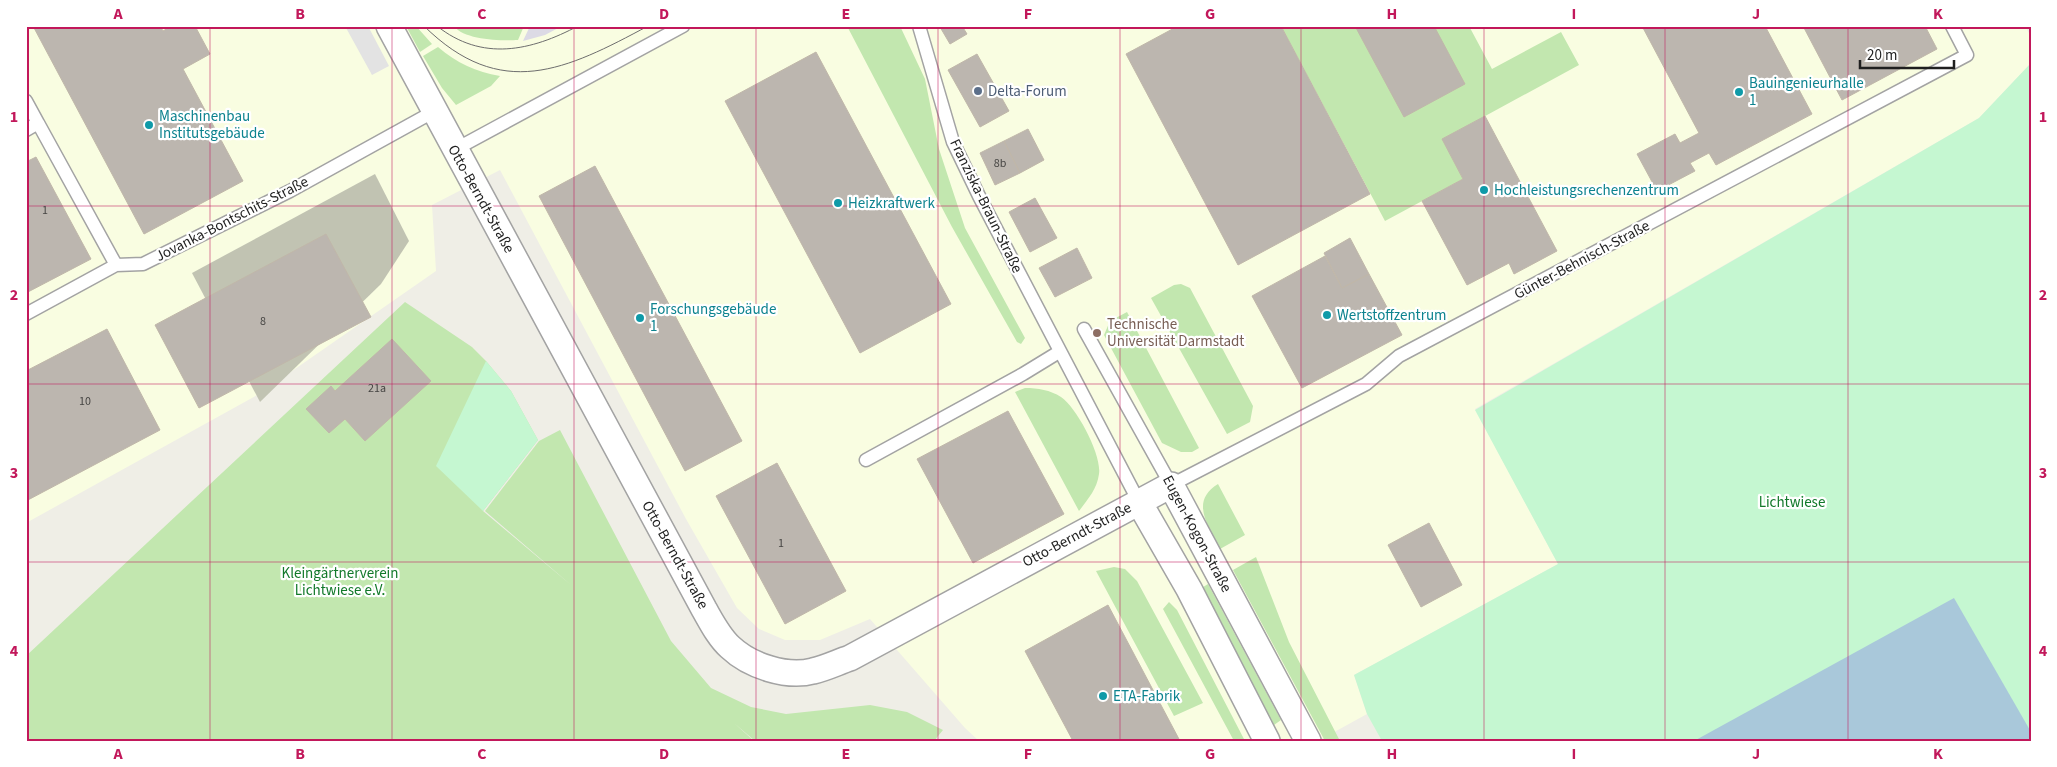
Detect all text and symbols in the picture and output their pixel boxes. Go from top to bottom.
text: A [112,3,123,25]
text: B [295,3,305,25]
text: C [477,3,487,25]
text: D [659,3,669,25]
text: E [842,3,850,25]
text: F [1024,3,1032,25]
text: G [1205,3,1215,25]
text: H [1387,3,1397,25]
text: I [1572,3,1576,25]
text: J [1752,3,1760,25]
text: K [1933,3,1943,25]
scale bar [1860,38,1953,70]
text: 20 m [1867,45,1897,66]
place label: Bauingenieurhalle 1 [1749,73,1864,111]
place label: Delta-Forum [988,81,1067,102]
marker: Delta-Forum [972,85,984,97]
marker: Bauingenieurhalle 1 [1733,86,1745,98]
text: 1 [10,106,18,128]
place label: Maschinenbau Institutsgebäude [159,106,265,144]
text: 1 [2039,106,2047,128]
marker: Maschinenbau Institutsgebäude [143,119,155,131]
street label: Franziska-Braun-Straße [944,135,1028,277]
street label: Otto-Berndt-Straße [443,141,519,257]
house number: 8b [994,155,1007,172]
street label: Jovanka-Bontschits-Straße [152,171,312,267]
place label: Hochleistungsrechenzentrum [1494,180,1679,201]
marker: Hochleistungsrechenzentrum [1478,184,1490,196]
place label: Heizkraftwerk [848,193,935,214]
marker: Heizkraftwerk [832,197,844,209]
house number: 1 [42,202,48,219]
street label: Günter-Behnisch-Straße [1511,215,1653,305]
text: 2 [10,284,18,306]
text: 2 [2039,284,2047,306]
place label: Forschungsgebäude 1 [650,299,776,337]
place label: Wertstoffzentrum [1337,305,1447,326]
marker: Wertstoffzentrum [1321,309,1333,321]
marker: Forschungsgebäude 1 [634,312,646,324]
house number: 8 [260,313,266,330]
place label: Technische Universität Darmstadt [1107,314,1244,352]
marker: Technische Universität Darmstadt [1091,327,1103,339]
house number: 21a [368,380,386,397]
house number: 10 [79,393,91,410]
text: 3 [10,462,18,484]
text: 3 [2039,462,2047,484]
street label: Eugen-Kogon-Straße [1157,472,1237,596]
park label: Lichtwiese [1759,492,1825,513]
street label: Otto-Berndt-Straße [637,497,713,613]
street label: Otto-Berndt-Straße [1019,497,1135,573]
house number: 1 [778,535,784,552]
park label: Kleingärtnerverein Lichtwiese e.V. [281,563,399,601]
text: 4 [10,640,19,662]
text: 4 [2039,640,2048,662]
place label: ETA-Fabrik [1113,686,1181,707]
marker: ETA-Fabrik [1097,690,1109,702]
text: A [112,743,123,765]
text: B [295,743,305,765]
text: C [477,743,487,765]
text: D [659,743,669,765]
text: E [842,743,850,765]
text: F [1024,743,1032,765]
text: G [1205,743,1215,765]
text: H [1387,743,1397,765]
text: I [1572,743,1576,765]
text: J [1752,743,1760,765]
text: K [1933,743,1943,765]

